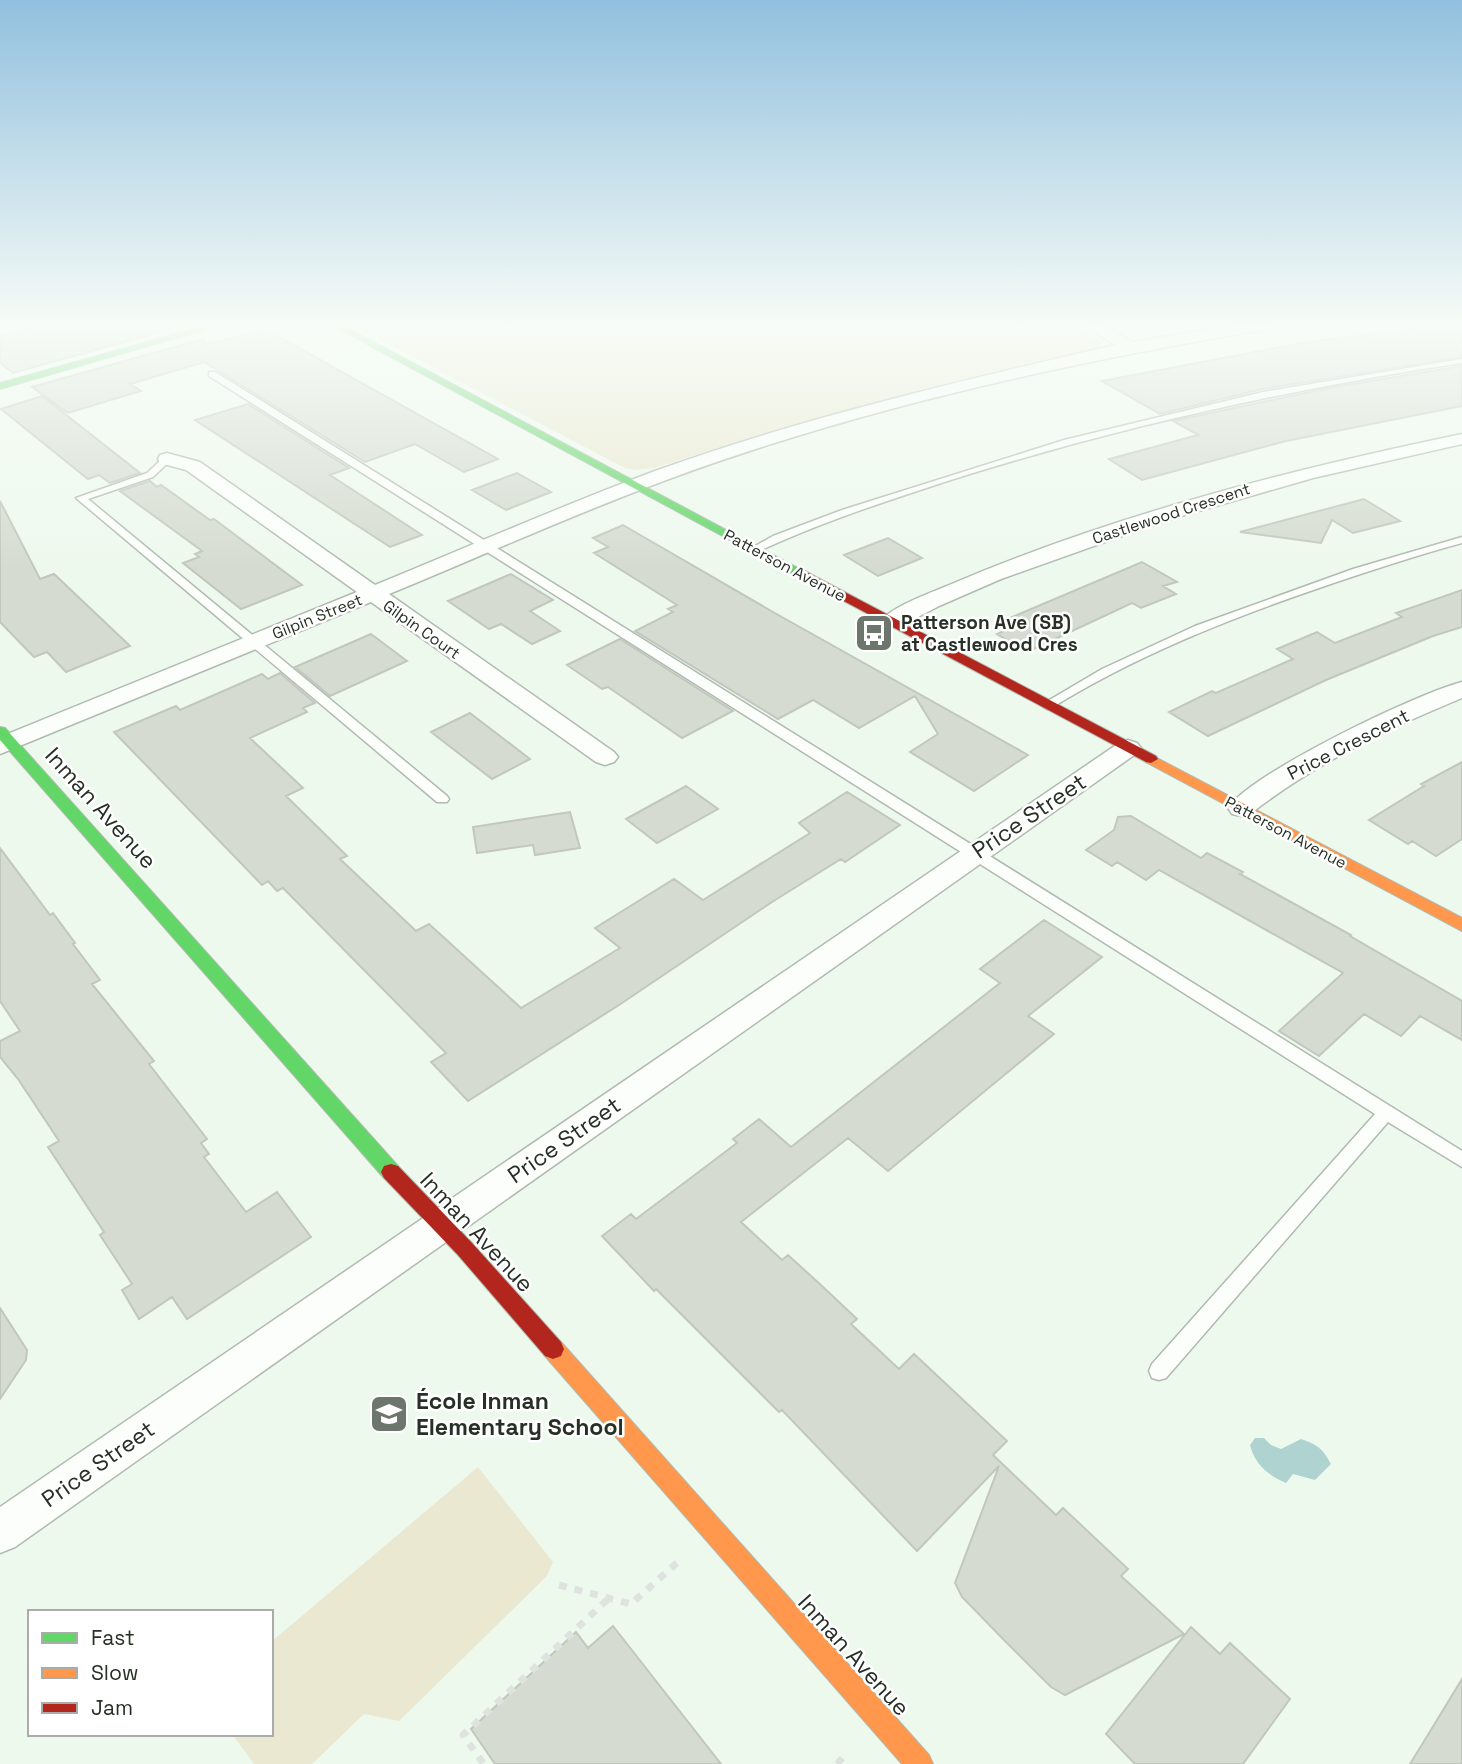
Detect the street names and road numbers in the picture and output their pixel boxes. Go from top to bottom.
street label: Castlewood Crescent [1089,478,1253,549]
street label: Patterson Avenue [720,524,849,606]
street label: Gilpin Street [269,589,365,644]
street label: Gilpin Court [379,595,465,664]
street label: Price Crescent [1283,703,1413,786]
street label: Inman Avenue [38,741,164,875]
street label: Price Street [966,767,1092,865]
street label: Patterson Avenue [1221,791,1350,873]
street label: Price Street [501,1090,627,1190]
street label: Inman Avenue [414,1166,540,1298]
street label: Price Street [35,1414,161,1514]
street label: Inman Avenue [791,1588,917,1722]

